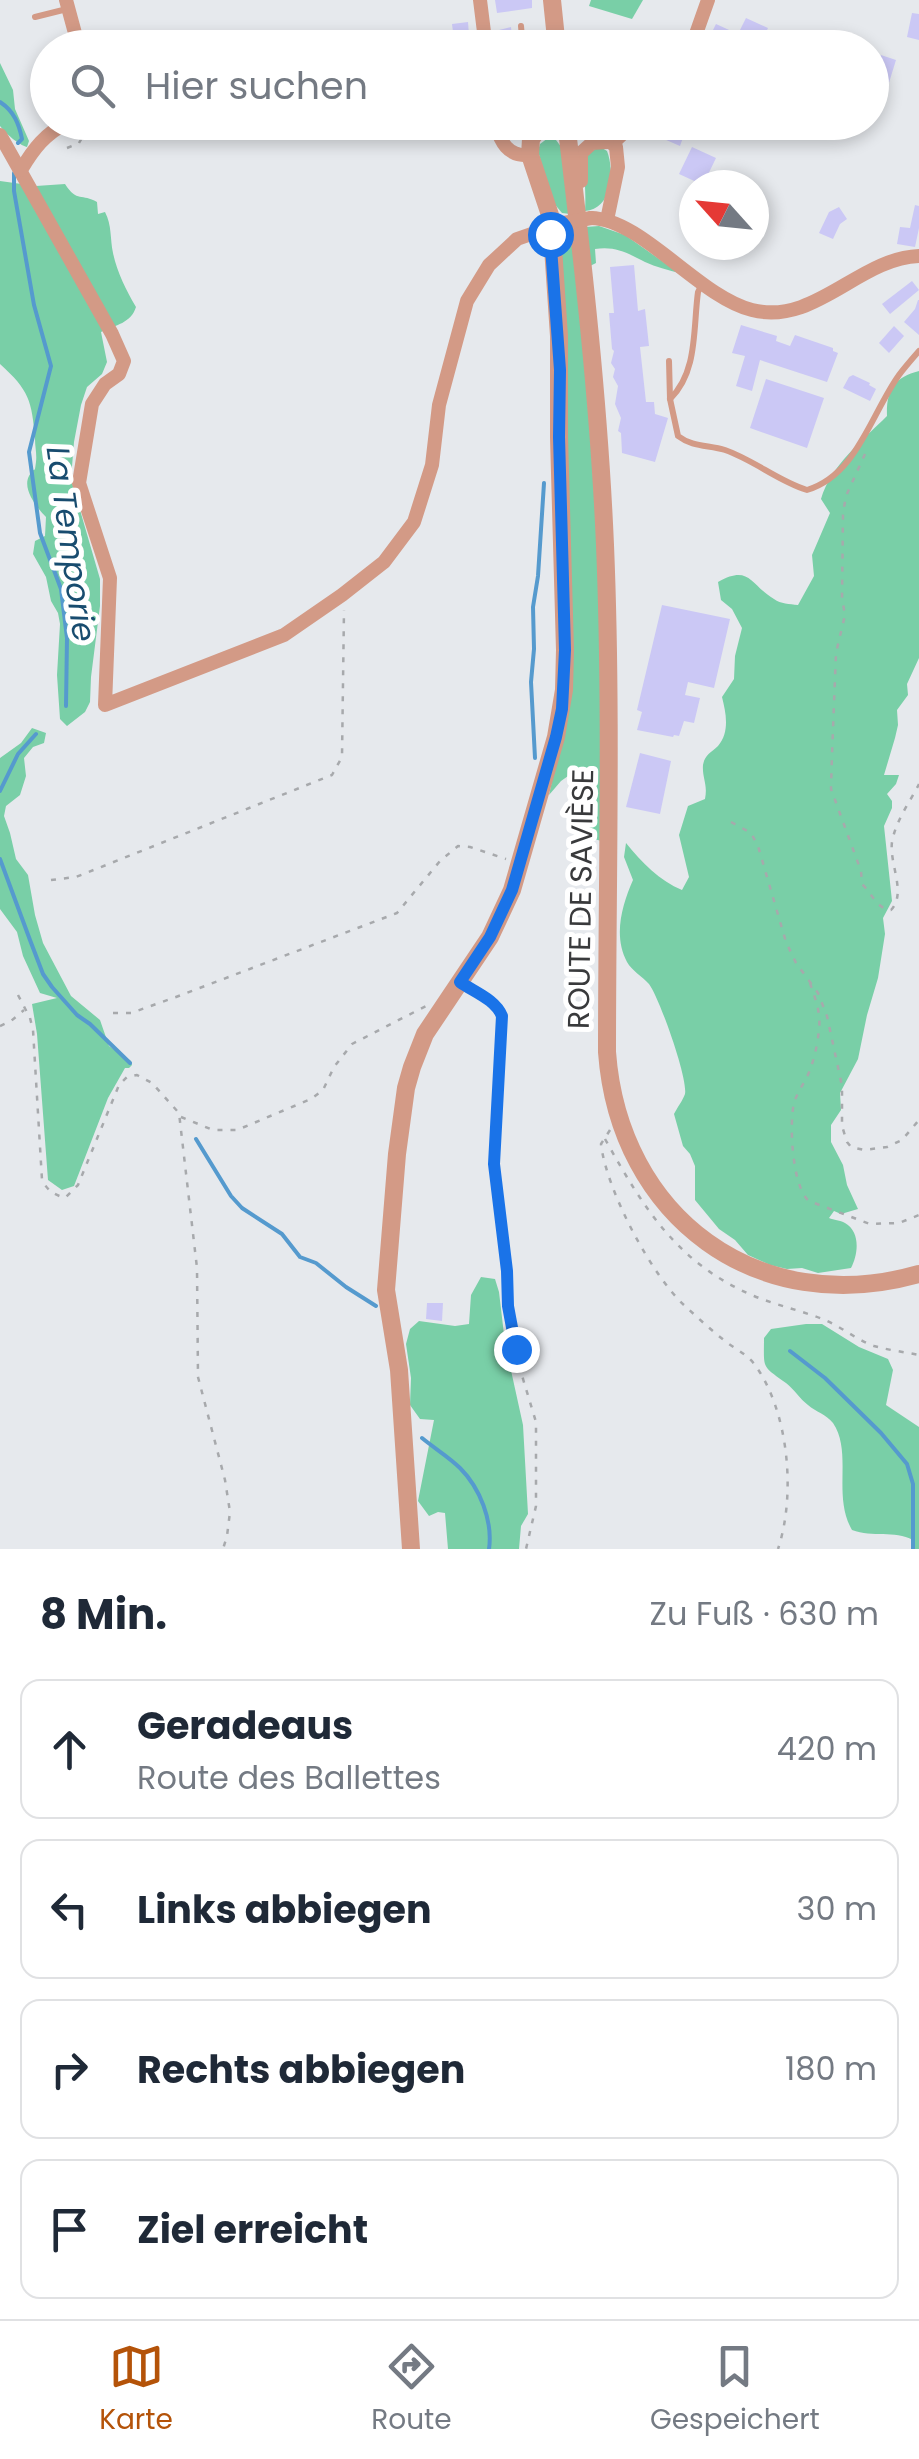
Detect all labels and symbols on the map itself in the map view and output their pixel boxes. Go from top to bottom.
north arrow [679,170,769,260]
route start [528,212,574,258]
water label: La Temporie [36,443,107,645]
street label: ROUTE DE SAVIÈSE [557,769,604,1029]
route end [494,1327,540,1373]

